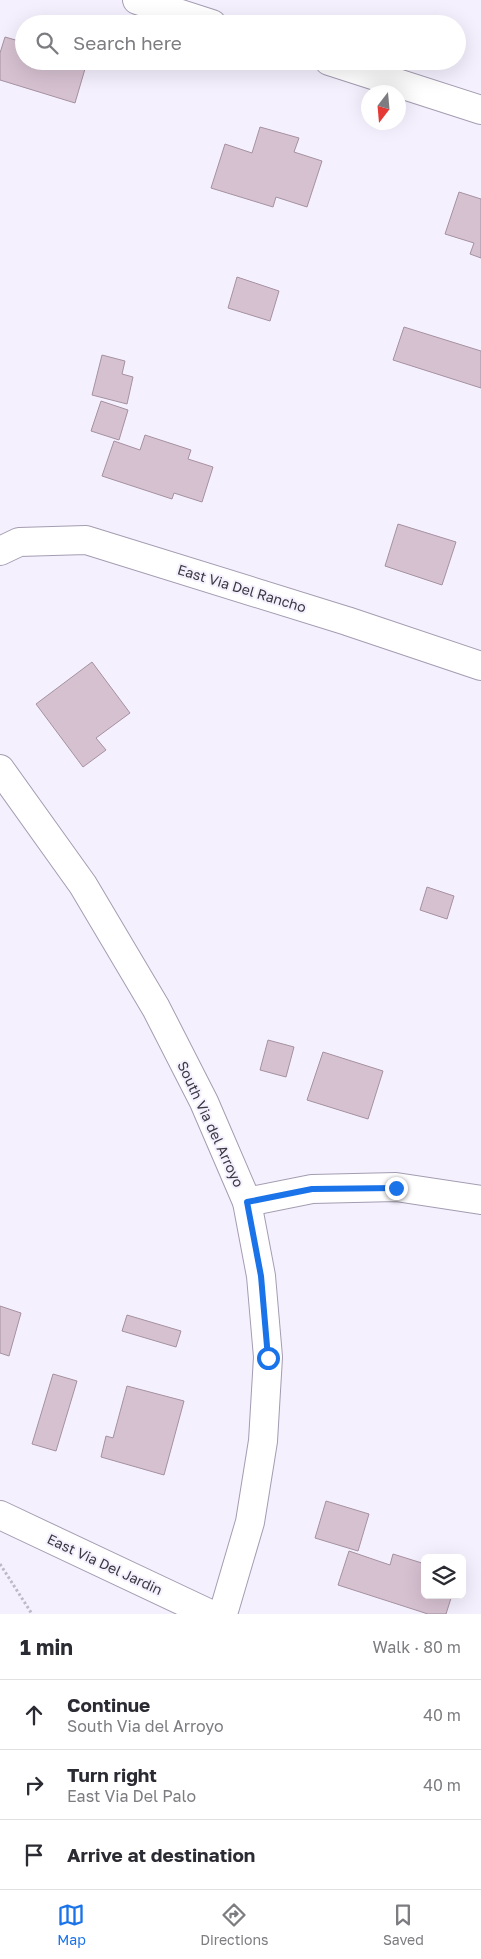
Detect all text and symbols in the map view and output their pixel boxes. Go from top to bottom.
search box [15,15,466,70]
icon: search [33,29,61,57]
text: Search here [73,31,182,54]
north arrow [361,85,406,130]
street label: East Via Del Rancho [176,560,308,616]
street label: South Via del Arroyo [174,1058,248,1190]
route end [385,1177,408,1200]
route start [257,1347,280,1370]
street label: East Via Del Jardin [45,1530,165,1598]
map controls [421,1554,466,1599]
button: layers [421,1554,466,1599]
text: 1 min [20,1634,73,1660]
text: Walk · 80 m [372,1637,461,1657]
text: Continue [67,1693,150,1716]
icon: ahead [20,1701,48,1729]
text: 40 m [423,1705,461,1725]
text: South Via del Arroyo [67,1716,224,1736]
text: Turn right [67,1763,157,1786]
icon: right [20,1771,48,1799]
text: 40 m [423,1775,461,1795]
text: East Via Del Palo [67,1786,196,1806]
icon: arrive [20,1841,48,1869]
text: Arrive at destination [67,1843,255,1866]
tab: Map [57,1901,86,1948]
tab: Directions [200,1901,269,1948]
tab: Saved [383,1901,424,1948]

